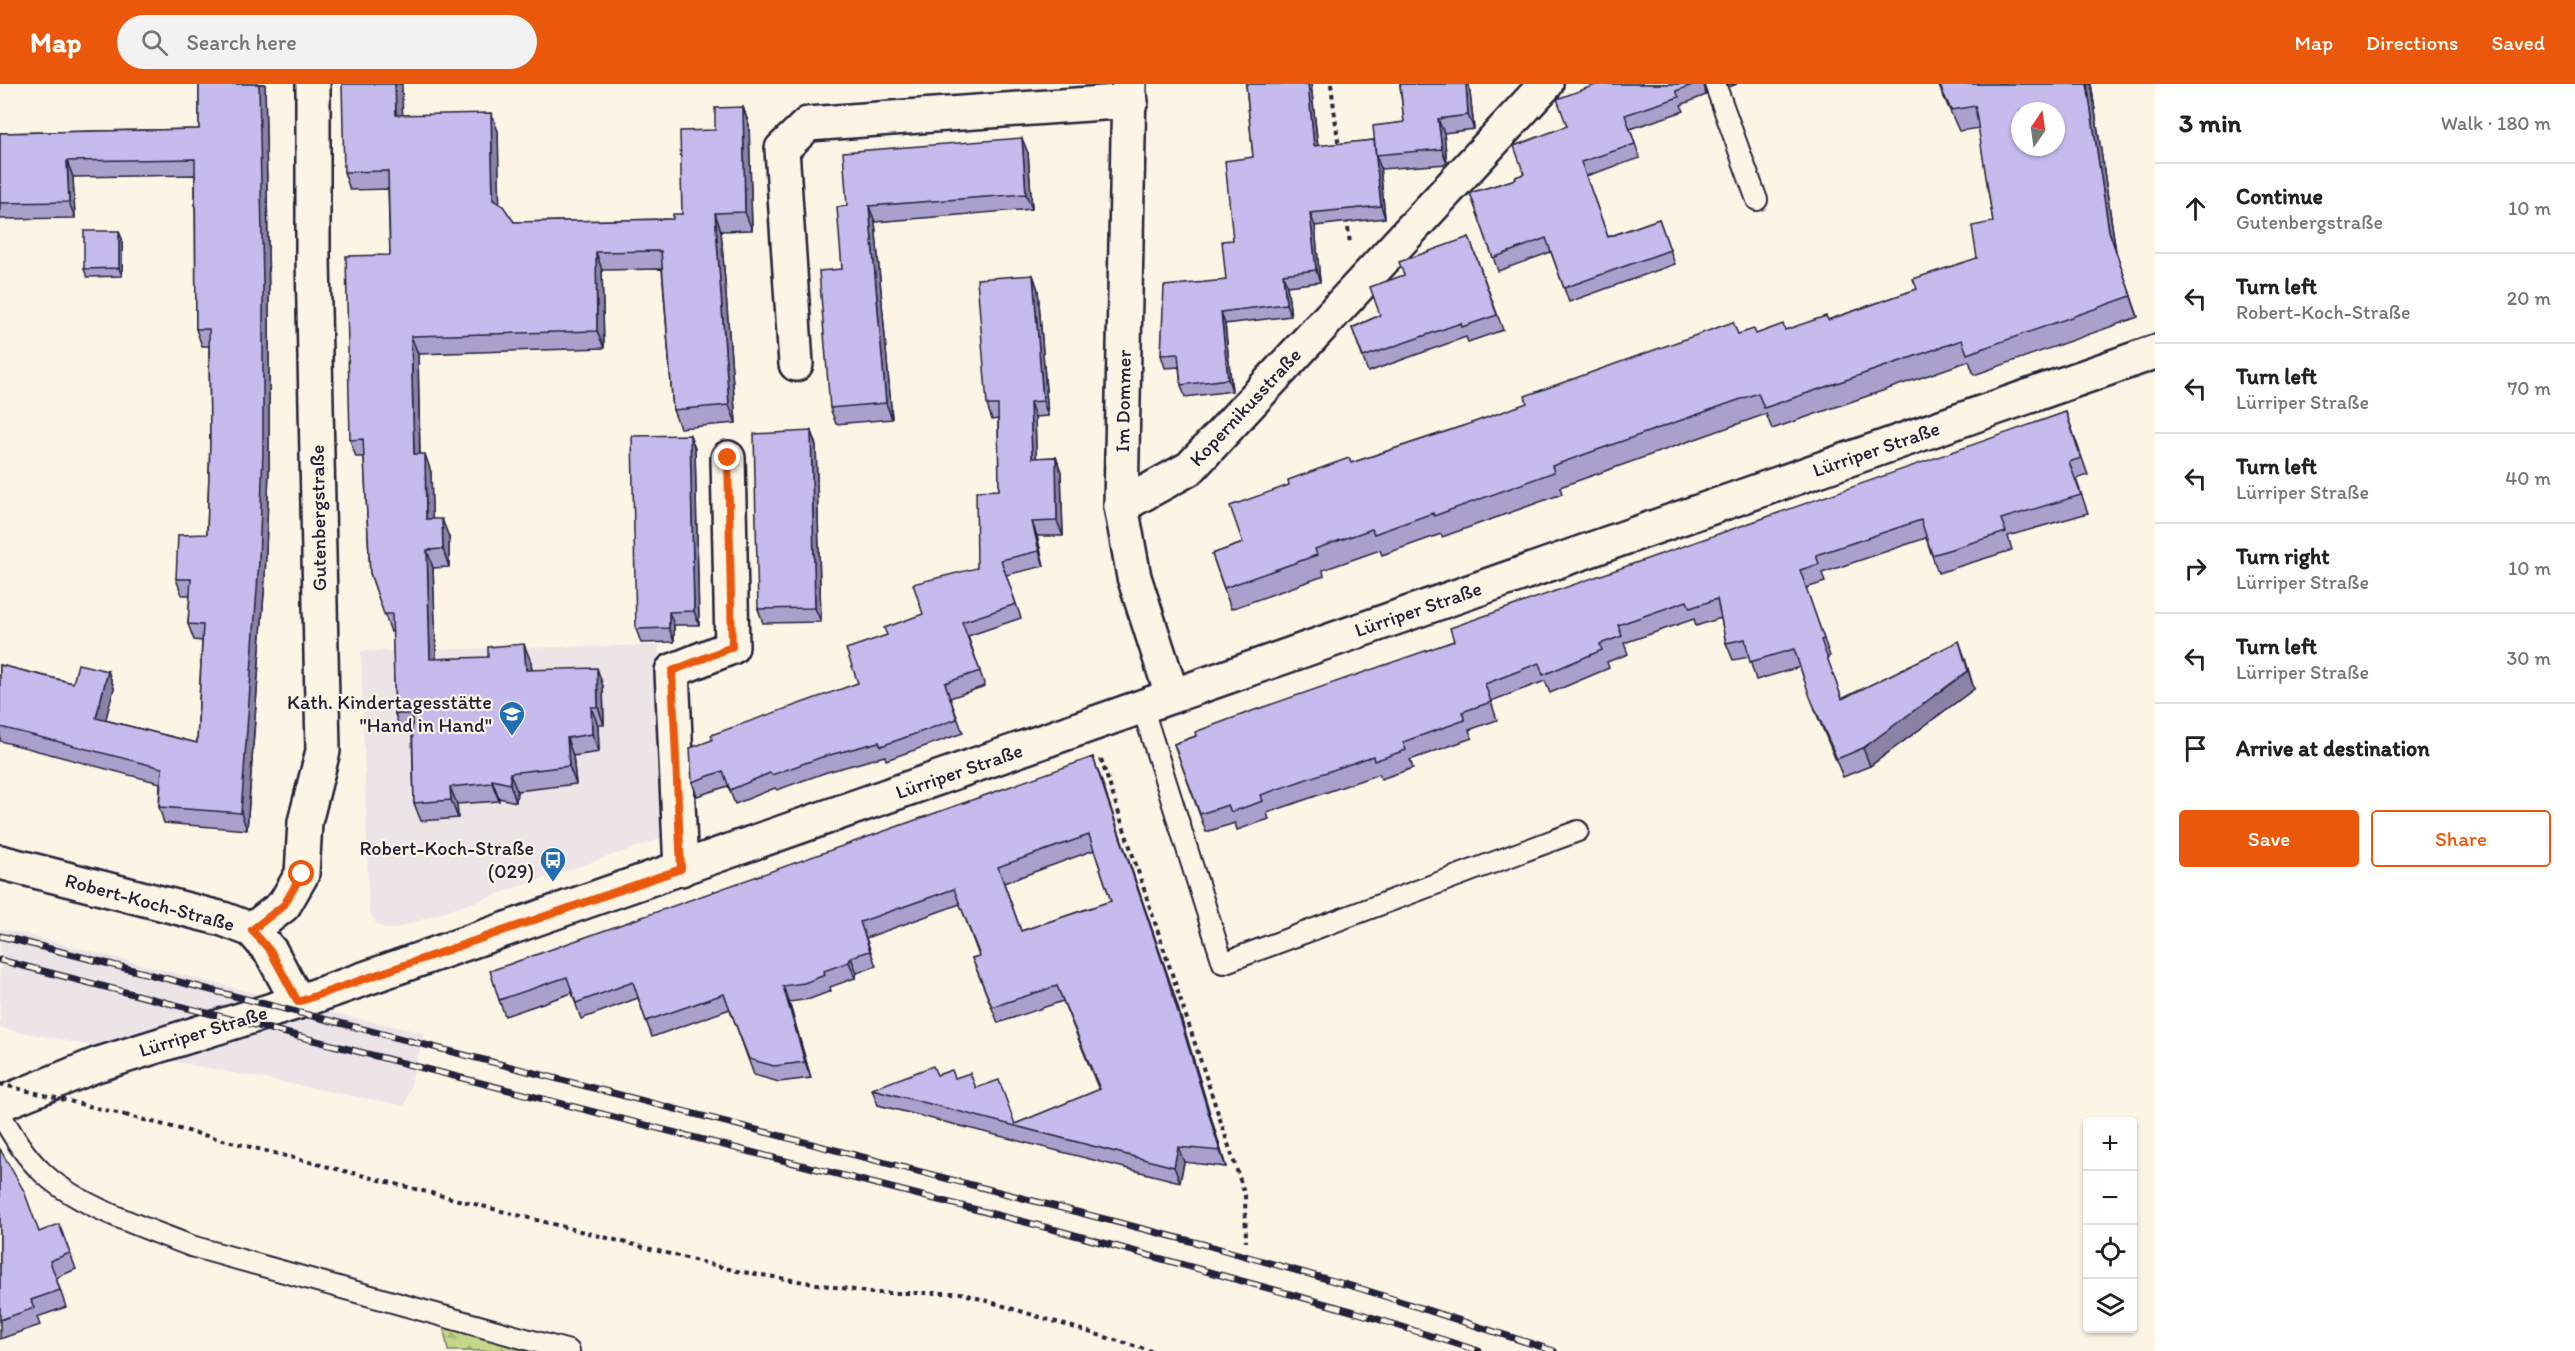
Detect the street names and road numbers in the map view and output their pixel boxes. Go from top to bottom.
street label: Kopernikusstraße [1184,343,1306,471]
street label: Im Dommer [1110,349,1136,453]
street label: Lürriper Straße [1809,416,1943,482]
street label: Gutenbergstraße [305,444,331,592]
street label: Lürriper Straße [1351,576,1485,642]
street label: Lürriper Straße [892,738,1026,804]
street label: Robert-Koch-Straße [63,868,237,936]
street label: Lürriper Straße [136,1000,270,1062]

